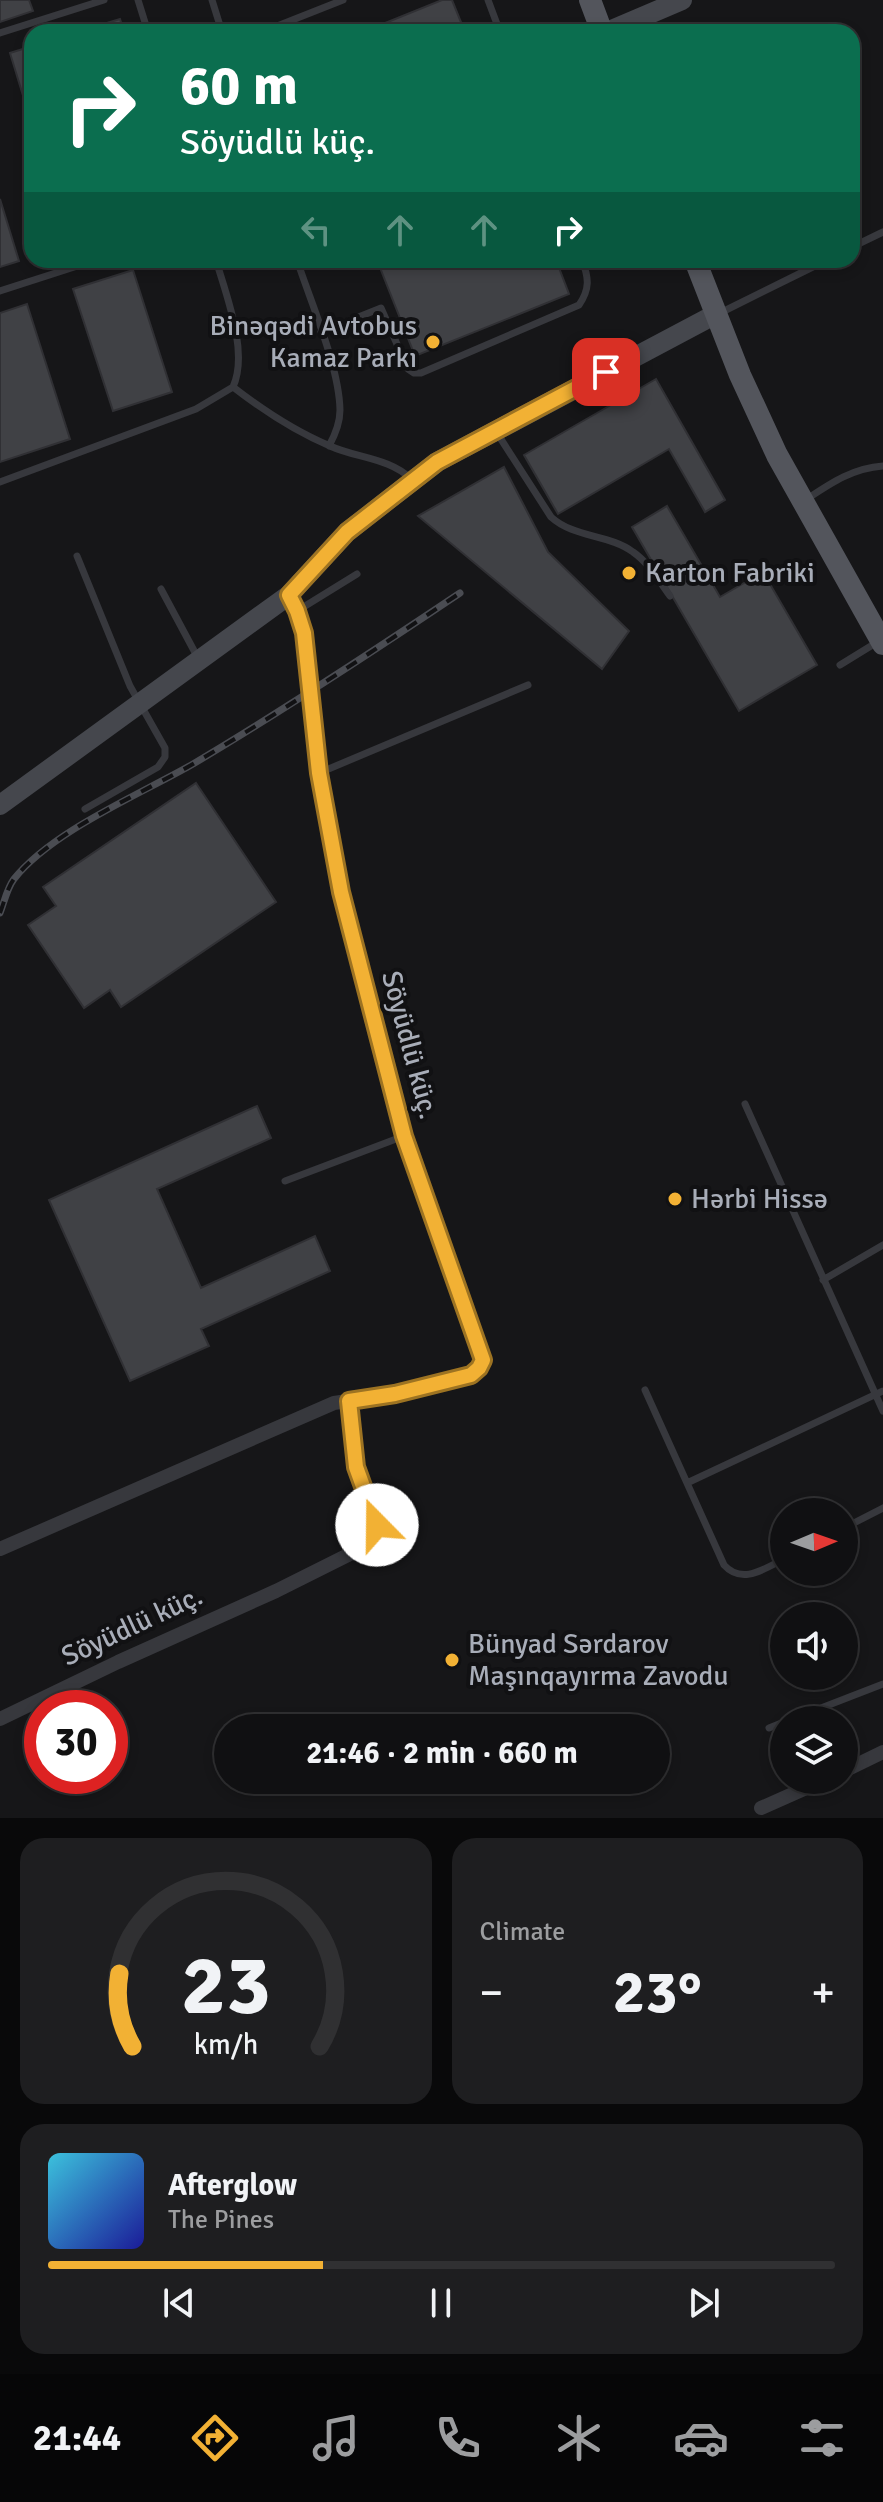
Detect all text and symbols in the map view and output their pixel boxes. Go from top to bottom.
text: 60 m [180,51,298,120]
icon: right [48,56,152,160]
text: Söyüdlü küç. [180,120,375,165]
icon: left [294,208,338,252]
icon: ahead [378,208,422,252]
icon: ahead [462,208,506,252]
icon: right [546,208,590,252]
place label: Binəqədi Avtobus Kamaz Parkı [210,309,417,375]
marker: Binəqədi Avtobus Kamaz Parkı [424,333,442,351]
pin [572,338,640,406]
icon: arrive [584,350,628,394]
place label: Karton Fabriki [645,556,815,590]
marker: Karton Fabriki [620,564,638,582]
street label: Söyüdlü küç. [374,967,446,1123]
place label: Hərbi Hissə [691,1182,828,1216]
marker: Hərbi Hissə [666,1190,684,1208]
position arrow [335,1483,419,1567]
north arrow [770,1498,858,1586]
map controls [770,1498,858,1794]
street label: Söyüdlü küç. [56,1579,208,1673]
button: sound [770,1602,858,1690]
place label: Bünyad Sərdarov Maşınqayırma Zavodu [468,1627,729,1693]
marker: Bünyad Sərdarov Maşınqayırma Zavodu [443,1651,461,1669]
speed limit sign: 30 [24,1690,128,1794]
button: layers [770,1706,858,1794]
text: 21:46 · 2 min · 660 m [306,1735,578,1772]
text: Climate [480,1916,565,1948]
text: 23 [181,1935,271,2037]
text: 23° [613,1956,702,2030]
text: − [480,1966,503,2020]
text: + [811,1966,835,2020]
text: km/h [193,2027,258,2062]
text: Afterglow [168,2167,297,2204]
text: The Pines [168,2204,274,2236]
icon: previous [157,2281,201,2325]
icon: pause [419,2281,463,2325]
icon: next [682,2281,726,2325]
icon: directions [187,2410,243,2466]
icon: music [308,2410,364,2466]
icon: phone [430,2410,486,2466]
icon: climate [551,2410,607,2466]
icon: car [673,2410,729,2466]
icon: filters [794,2410,850,2466]
text: 21:44 [33,2416,121,2461]

